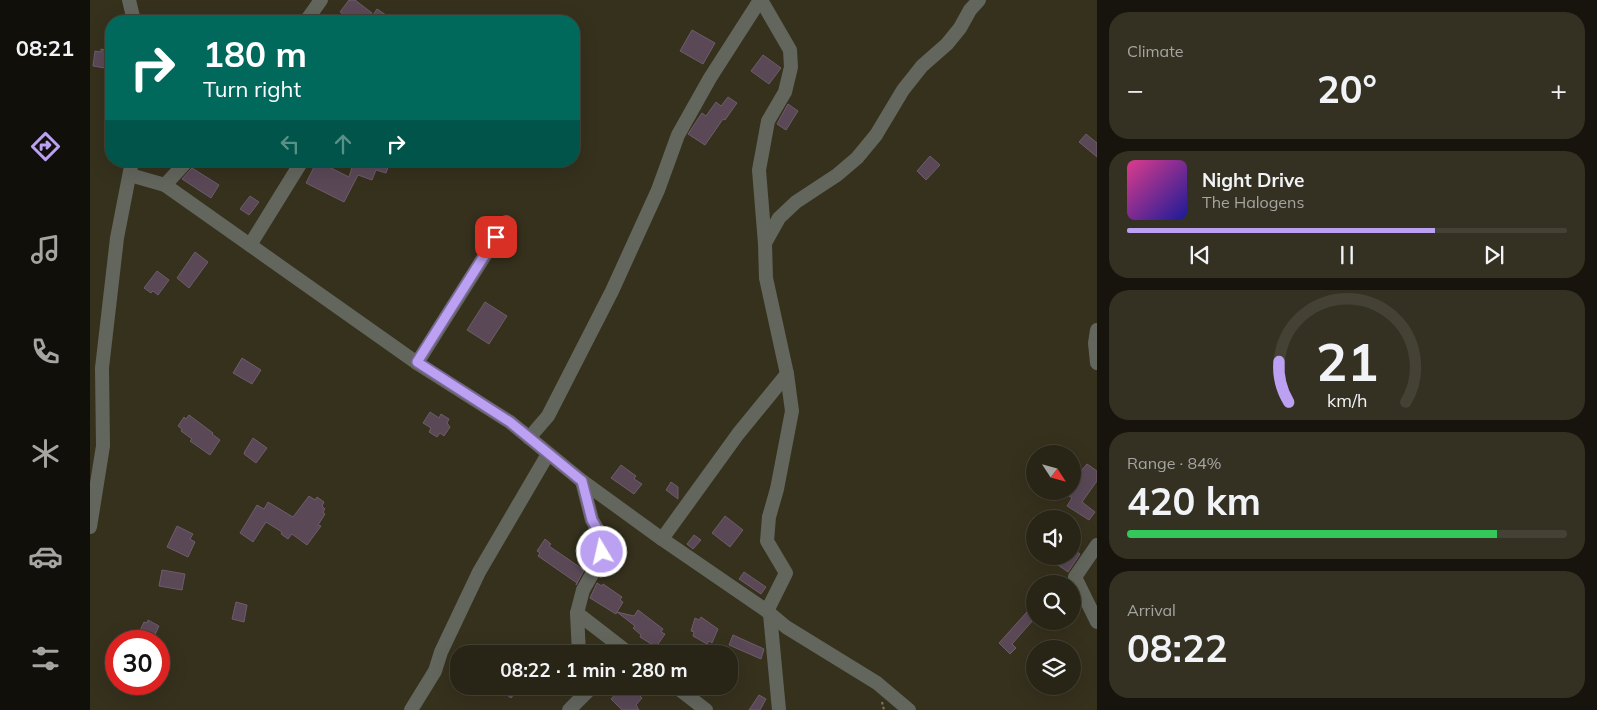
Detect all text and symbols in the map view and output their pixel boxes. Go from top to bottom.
text: 180 m [203,32,307,76]
text: 08:21 [16,34,74,62]
icon: right [120,35,185,100]
text: Climate [1127,41,1183,61]
text: 20° [1317,65,1377,113]
text: − [1127,72,1144,107]
text: + [1550,72,1567,107]
text: Turn right [203,75,301,103]
icon: directions [28,129,63,164]
icon: left [276,130,304,158]
icon: ahead [329,130,357,158]
icon: right [382,130,410,158]
text: Night Drive [1202,168,1304,192]
text: The Halogens [1202,192,1304,212]
pin [475,216,517,258]
icon: arrive [482,223,510,251]
icon: music [28,232,63,267]
icon: previous [1186,241,1214,269]
icon: pause [1333,241,1361,269]
icon: next [1480,241,1508,269]
text: 21 [1316,329,1378,394]
icon: phone [28,334,63,369]
text: km/h [1327,389,1367,411]
icon: climate [28,436,63,471]
north arrow [1026,445,1081,500]
map controls [1026,445,1081,695]
text: Range · 84% [1127,453,1222,473]
text: 420 km [1127,477,1261,525]
button: sound [1026,510,1081,565]
position arrow [575,525,627,577]
icon: car [28,539,63,574]
button: search [1026,575,1081,630]
text: Arrival [1127,600,1176,620]
text: 08:22 [1127,624,1228,672]
speed limit sign: 30 [105,630,170,695]
button: layers [1026,640,1081,695]
icon: filters [28,641,63,676]
text: 08:22 · 1 min · 280 m [500,658,688,682]

